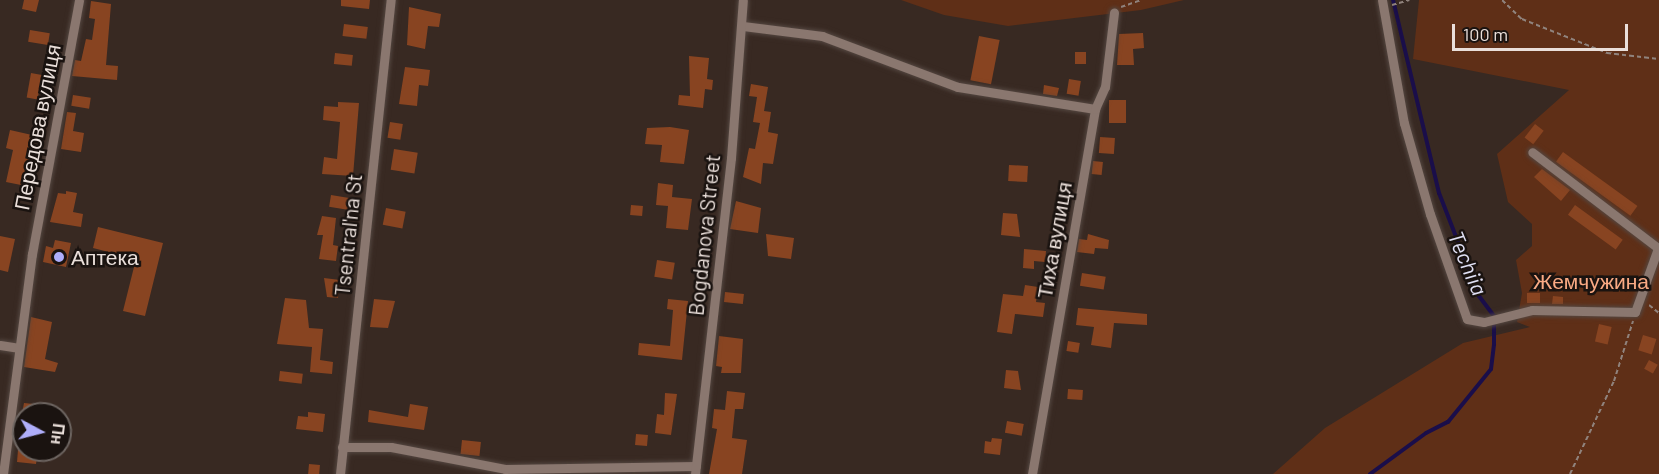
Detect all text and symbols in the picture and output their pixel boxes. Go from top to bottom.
scale bar [1455,12,1630,50]
text: 100 m [1463,23,1508,45]
street label: Передова вулиця [9,42,65,212]
street label: Bogdanova Street [683,153,725,317]
street label: Tsentral'na St [329,173,367,297]
street label: Тиха вулиця [1031,180,1077,300]
water label: Techiia [1443,227,1493,299]
place label: Аптека [71,244,139,270]
marker: Аптека [52,250,66,264]
park label: Жемчужина [1533,268,1649,294]
north arrow [12,402,72,462]
text: Пн [48,422,69,446]

